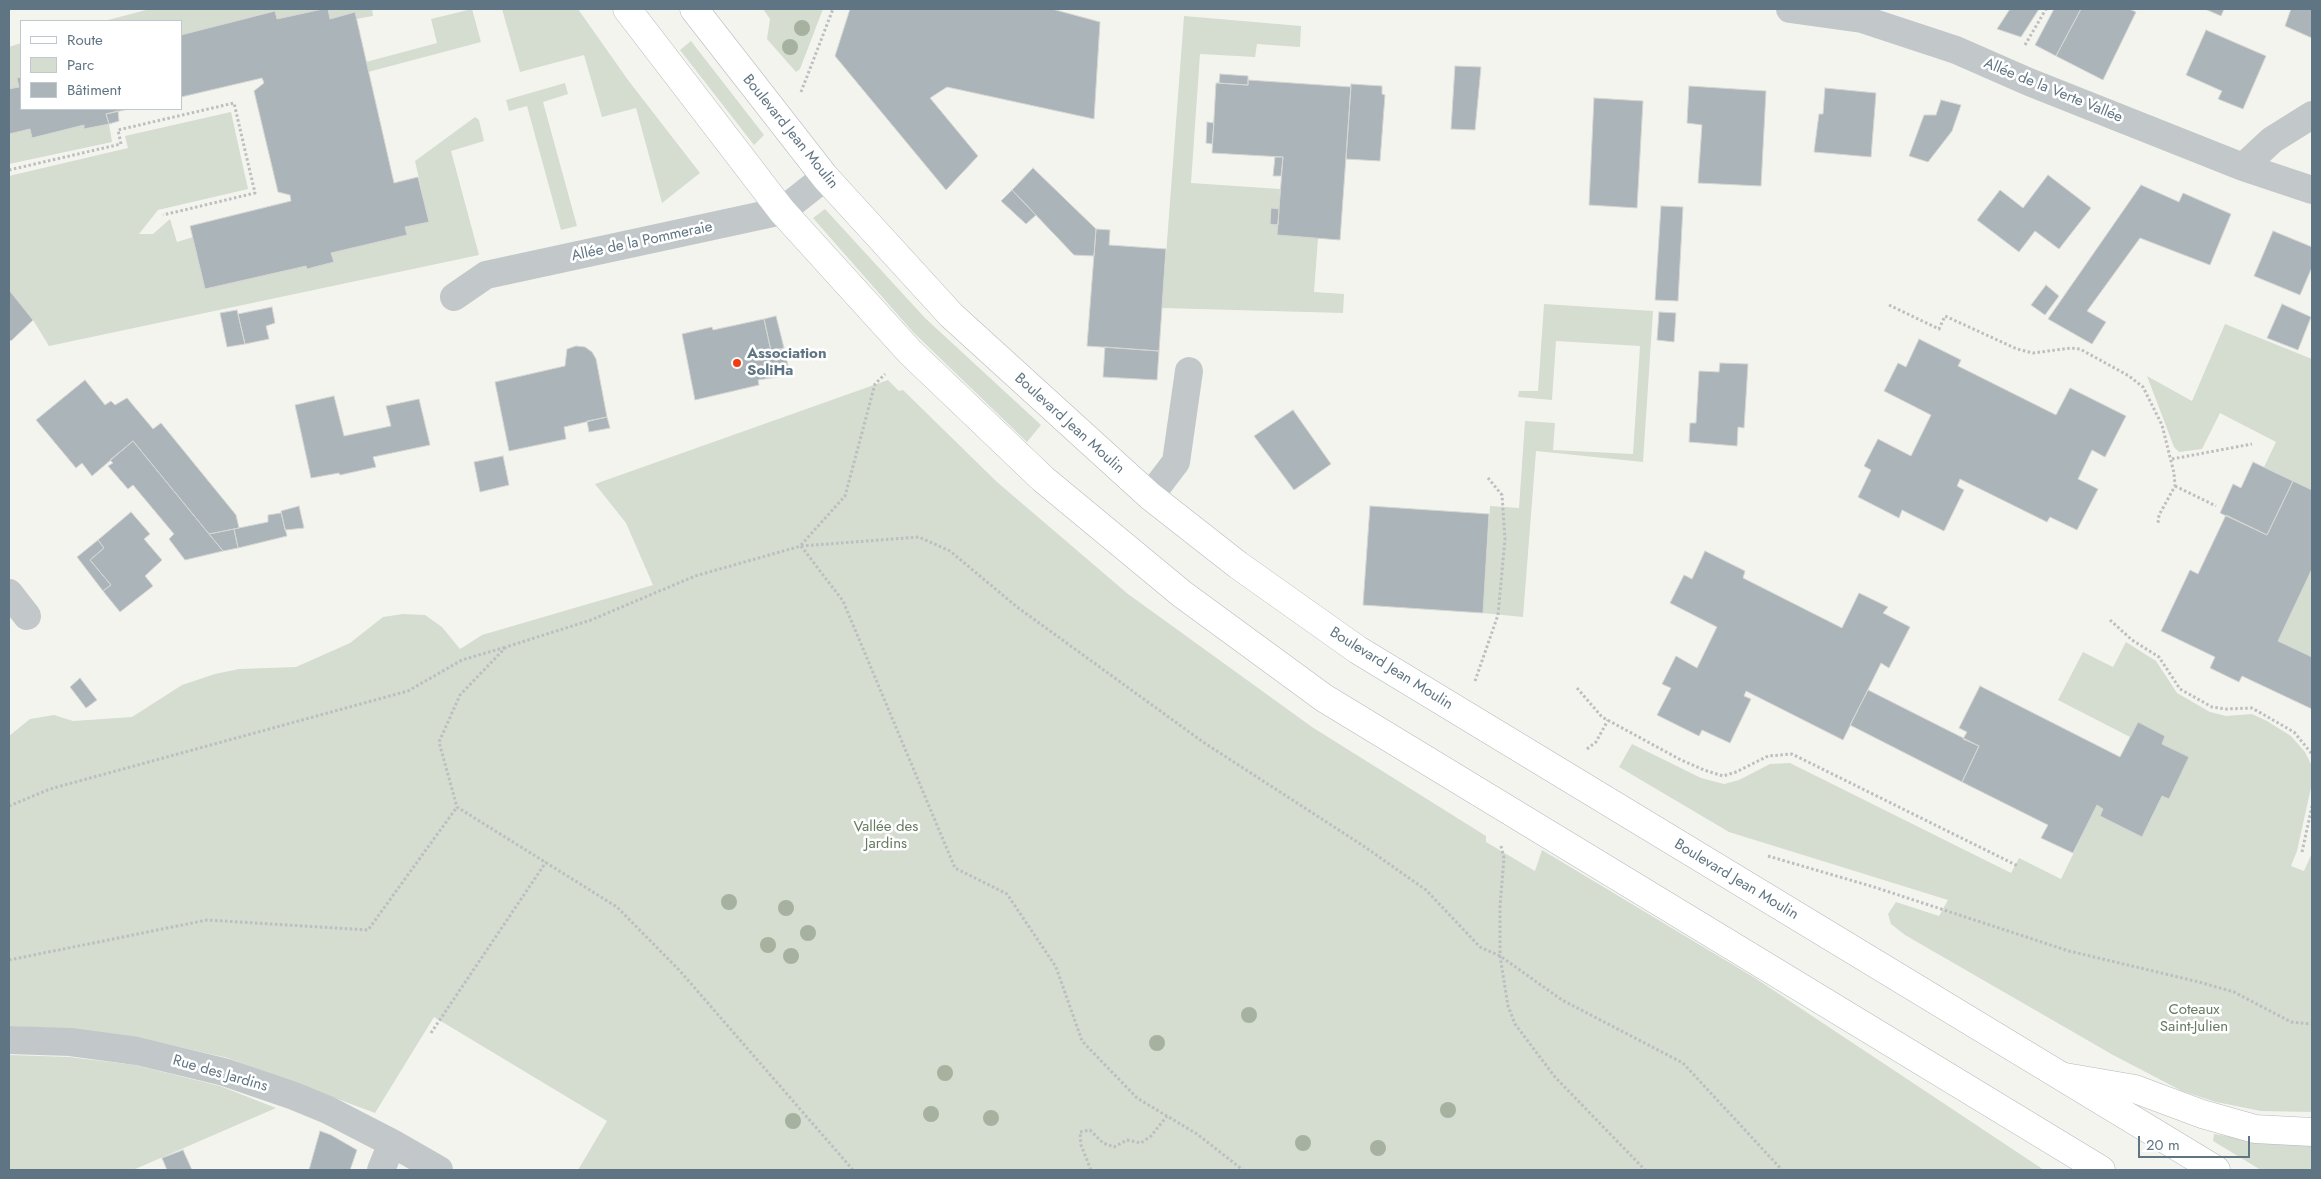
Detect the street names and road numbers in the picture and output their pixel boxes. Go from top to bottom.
street label: Allée de la Verte Vallée [1981,55,2125,127]
street label: Boulevard Jean Moulin [738,71,842,193]
street label: Allée de la Pommeraie [570,218,714,266]
street label: Boulevard Jean Moulin [1010,370,1128,478]
street label: Boulevard Jean Moulin [1326,624,1456,714]
street label: Boulevard Jean Moulin [1671,836,1801,924]
street label: Rue des Jardins [171,1052,269,1096]

